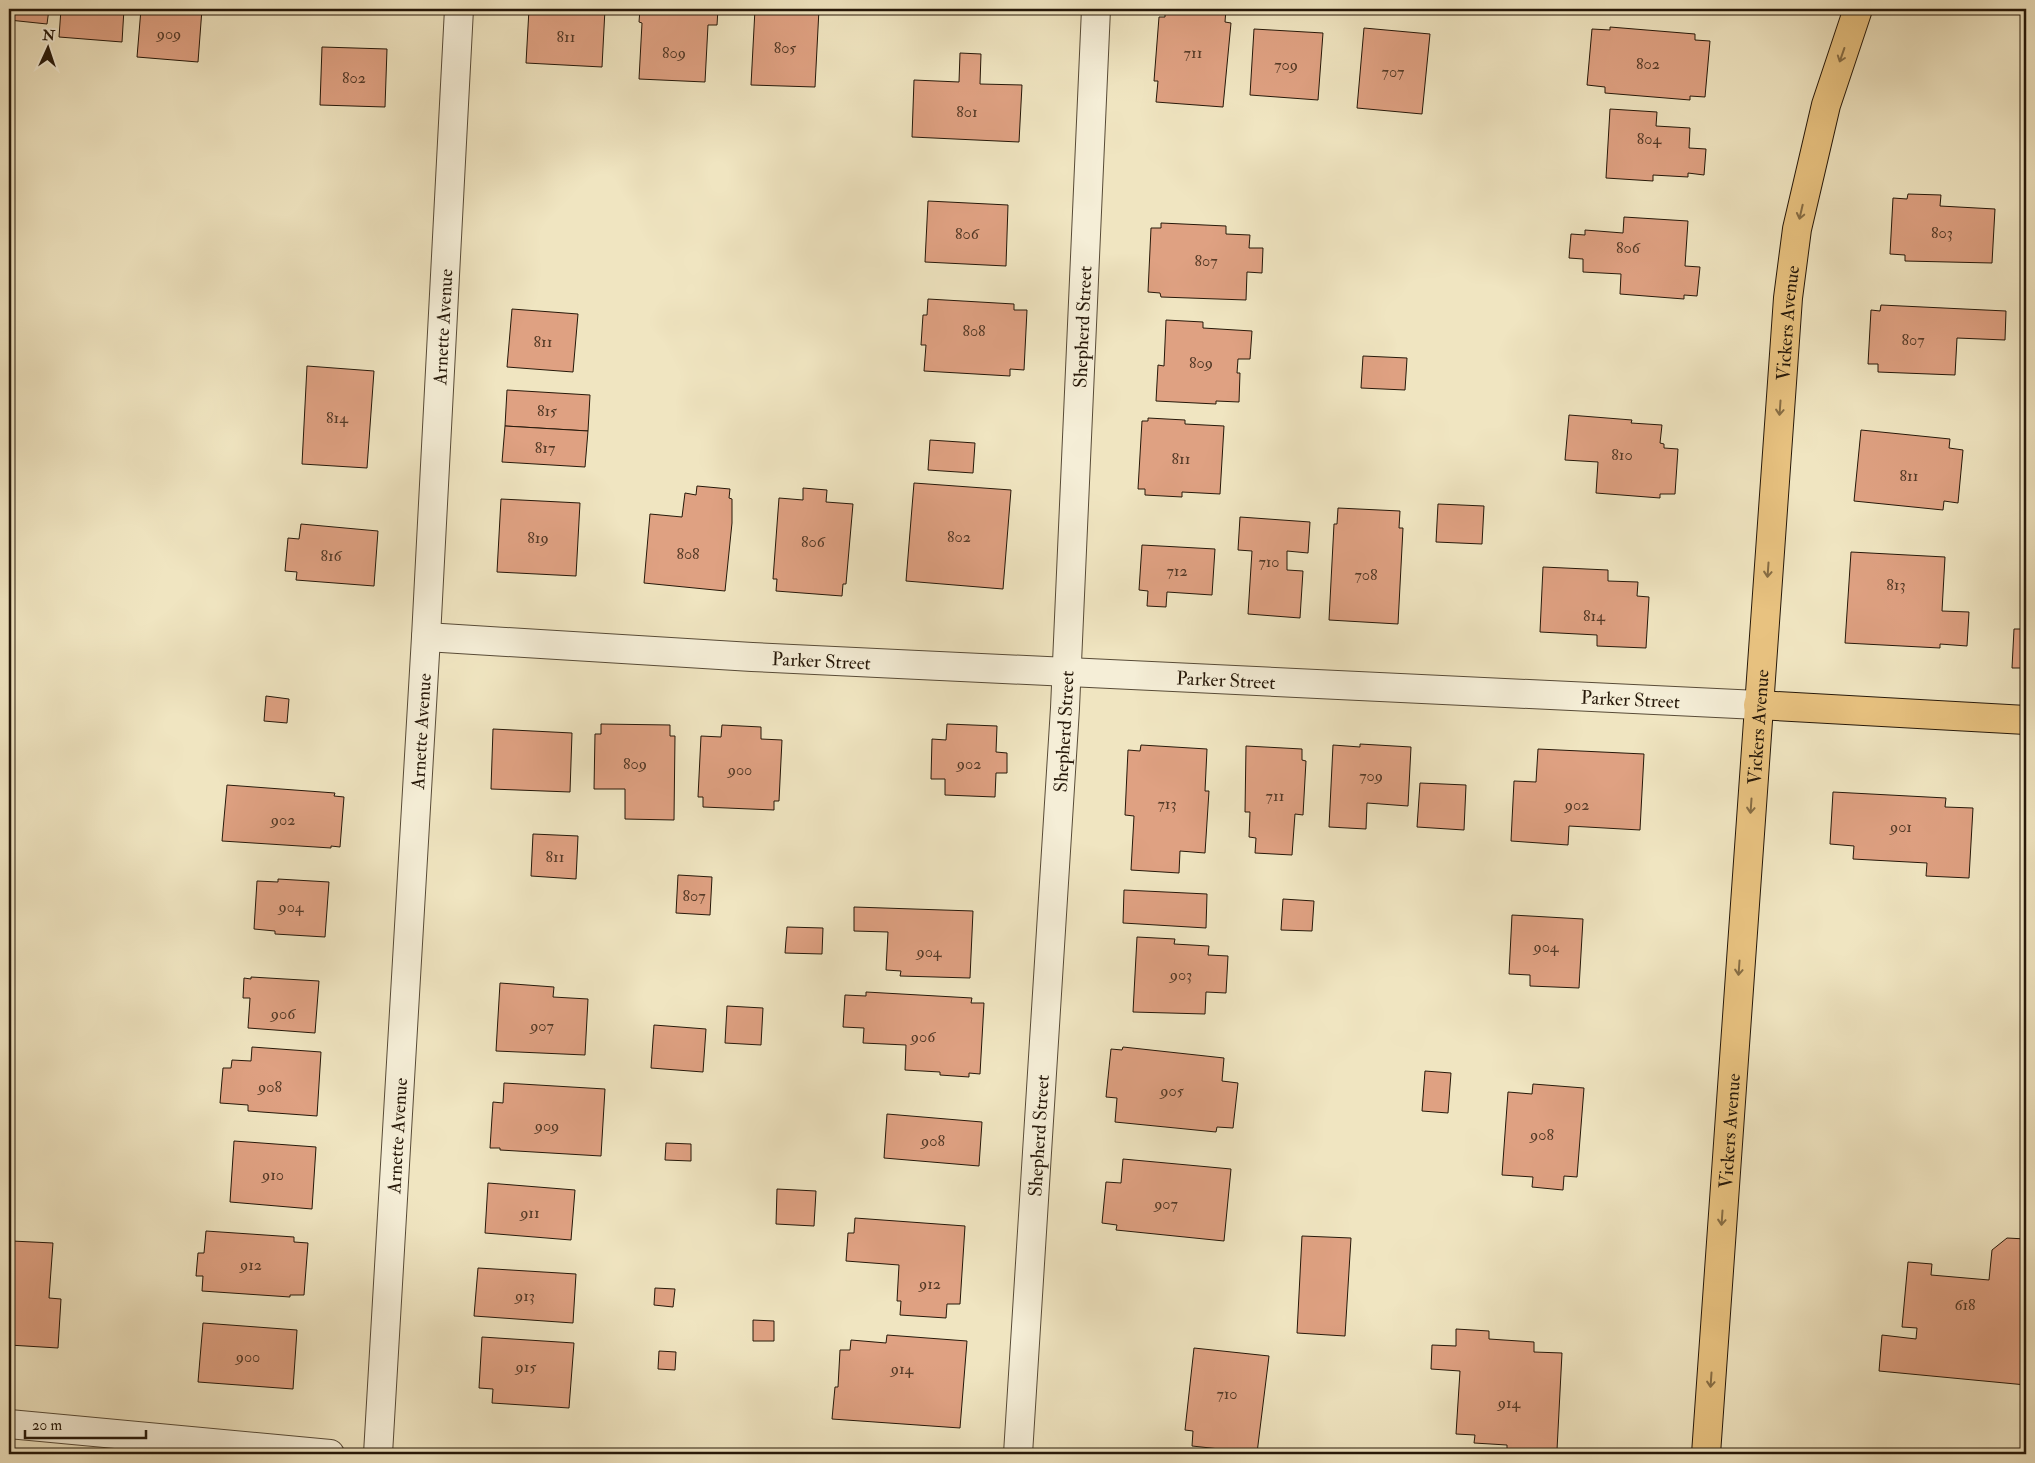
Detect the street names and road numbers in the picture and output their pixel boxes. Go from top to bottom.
street label: Vickers Avenue [1771,264,1805,381]
street label: Shepherd Street [1068,265,1098,388]
street label: Arnette Avenue [428,268,458,387]
street label: Parker Street [771,647,871,676]
street label: Parker Street [1176,666,1276,695]
street label: Vickers Avenue [1743,668,1775,785]
street label: Shepherd Street [1049,670,1080,793]
street label: Arnette Avenue [406,673,437,791]
street label: Parker Street [1580,686,1680,714]
street label: Vickers Avenue [1714,1072,1746,1189]
street label: Shepherd Street [1023,1074,1055,1197]
street label: Arnette Avenue [382,1077,413,1195]

